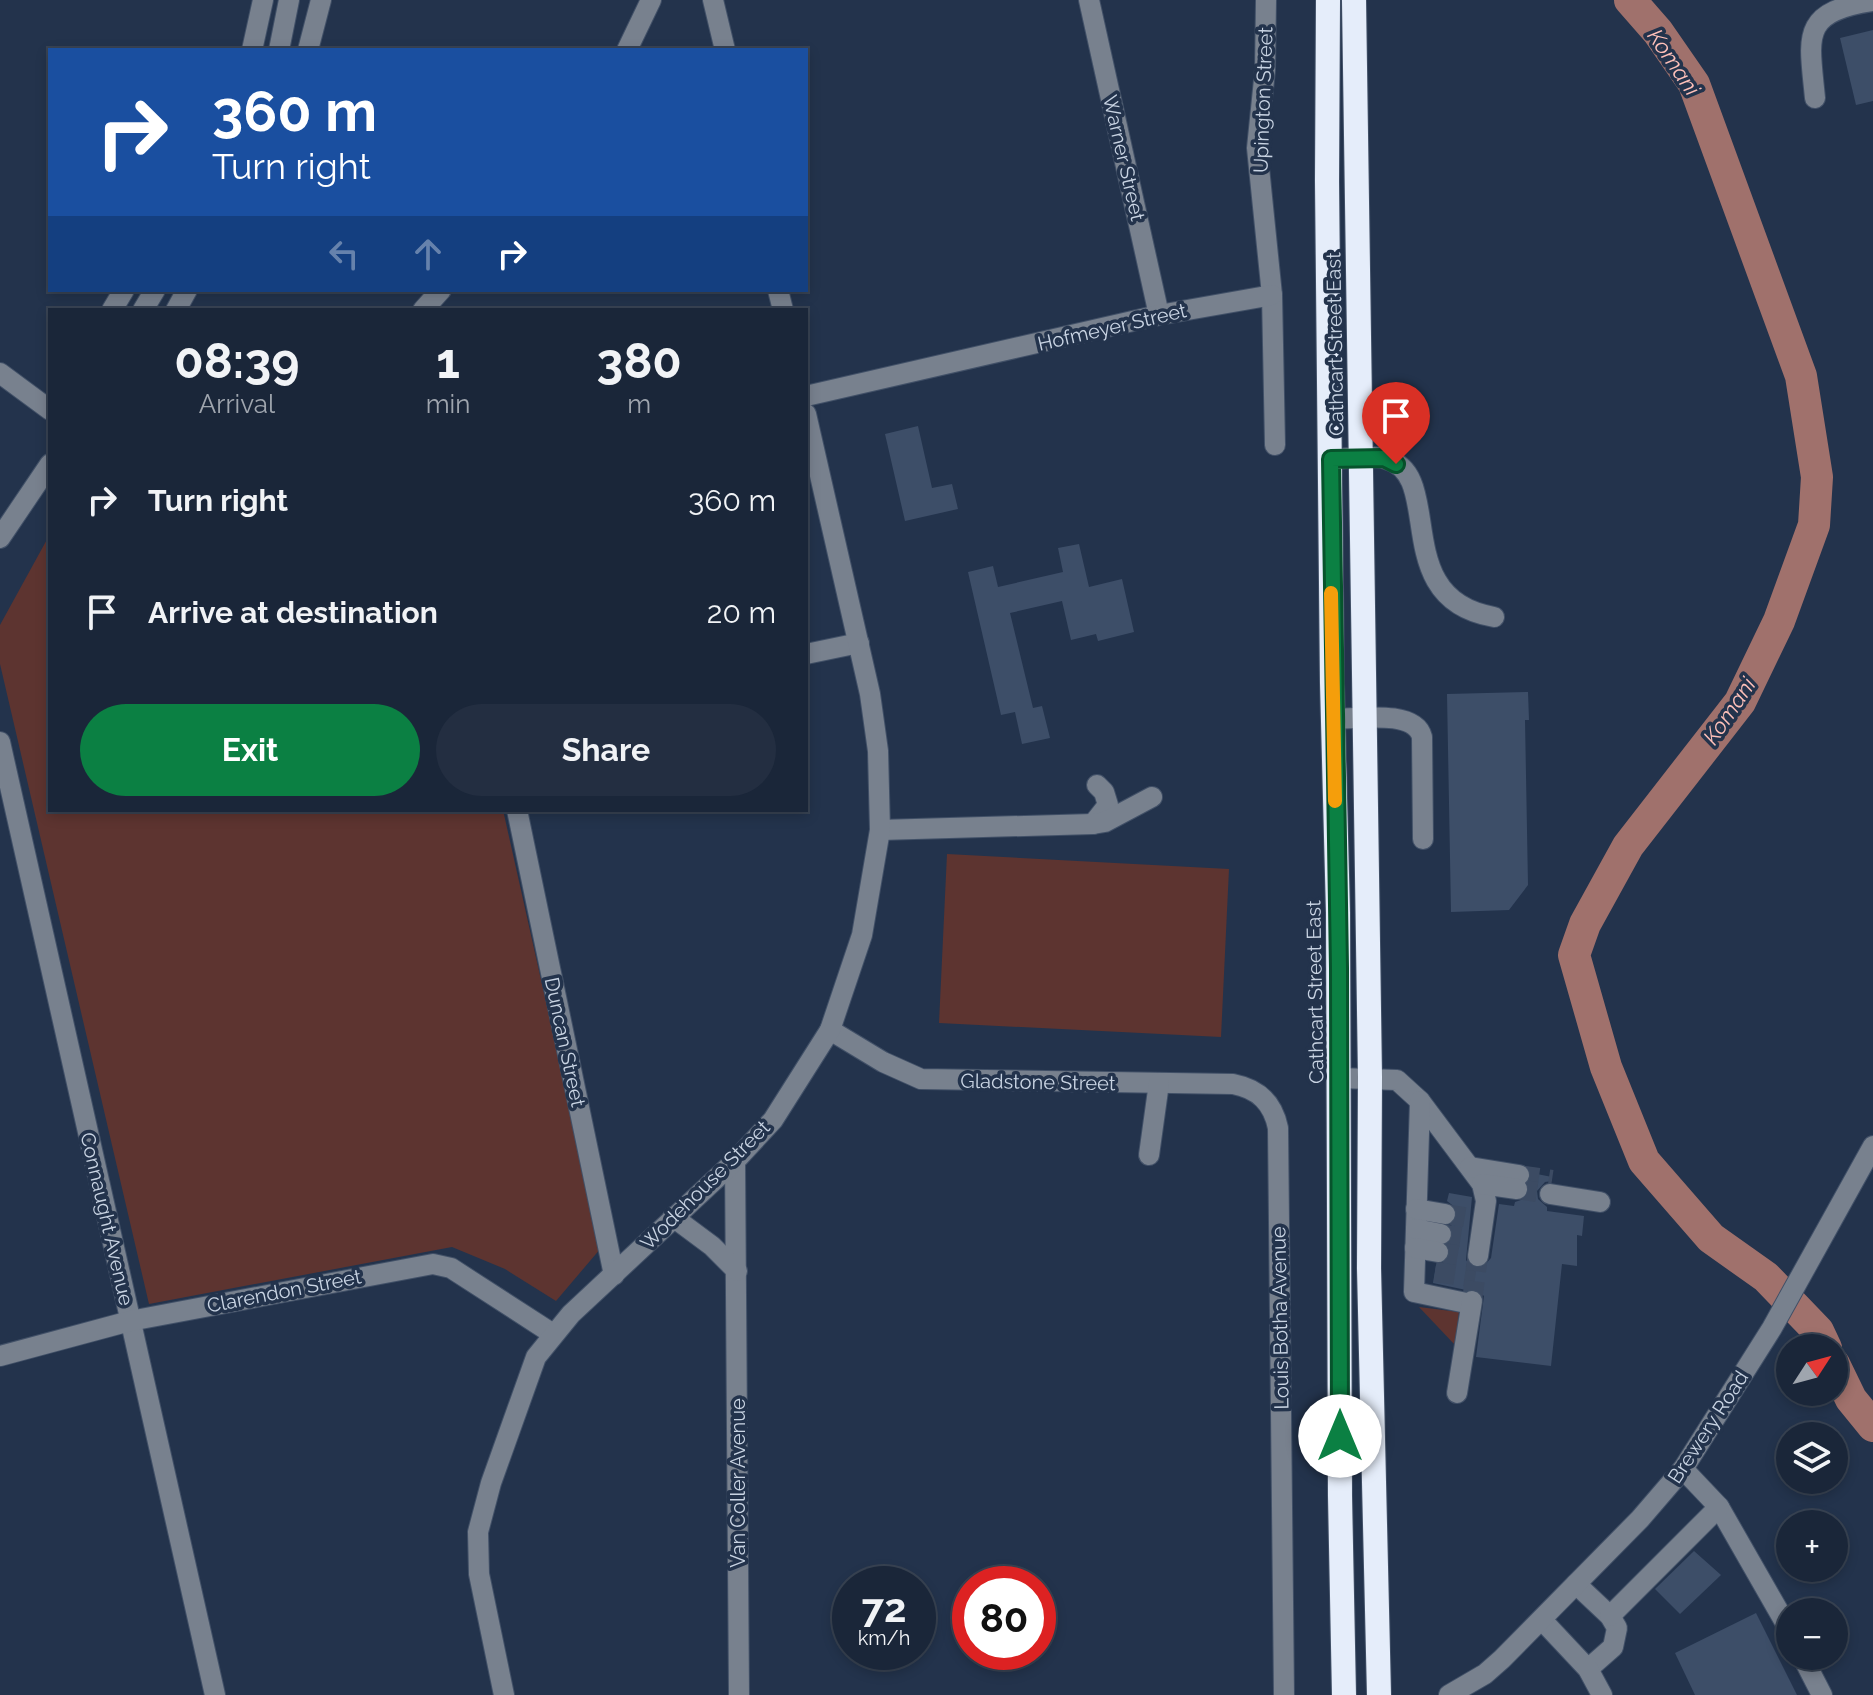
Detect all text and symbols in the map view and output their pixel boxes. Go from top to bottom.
water label: Komani [1642,24,1706,101]
street label: Upington Street [1248,26,1278,174]
text: 360 m [212,78,377,144]
icon: right [80,80,184,184]
street label: Warner Street [1098,93,1150,223]
text: Turn right [212,145,371,187]
icon: left [322,232,366,276]
icon: ahead [406,232,450,276]
icon: right [490,232,534,276]
street label: Cathcart Street East [1321,252,1349,436]
street label: Hofmeyer Street [1035,298,1189,356]
text: 08:39 [174,333,300,389]
text: 1 [436,333,460,389]
text: 380 [597,333,682,389]
pin [1362,382,1430,464]
text: Arrival [199,389,275,419]
text: min [426,389,470,419]
text: m [627,389,651,419]
icon: arrive [1374,394,1418,438]
icon: right [80,478,124,522]
text: Turn right [148,483,288,518]
text: 360 m [688,483,776,518]
icon: arrive [80,590,124,634]
text: Arrive at destination [148,595,438,630]
text: 20 m [707,595,776,630]
water label: Komani [1697,672,1761,749]
button: Exit [80,704,420,796]
button: Share [436,704,776,796]
street label: Cathcart Street East [1301,900,1329,1084]
street label: Duncan Street [540,975,591,1109]
street label: Gladstone Street [960,1069,1116,1095]
street label: Wodehouse Street [635,1115,775,1255]
street label: Connaught Avenue [75,1130,139,1308]
street label: Louis Botha Avenue [1266,1226,1294,1410]
street label: Clarendon Street [205,1264,363,1318]
north arrow [1776,1334,1848,1406]
map controls [1776,1334,1848,1670]
street label: Brewery Road [1663,1366,1753,1488]
position arrow [1298,1394,1382,1478]
street label: Van Coller Avenue [726,1398,750,1568]
button: layers [1776,1422,1848,1494]
button: + [1776,1510,1848,1582]
speed limit sign: 80 [952,1566,1056,1670]
text: 72 [861,1584,906,1631]
button: − [1776,1598,1848,1670]
text: km/h [858,1626,910,1650]

